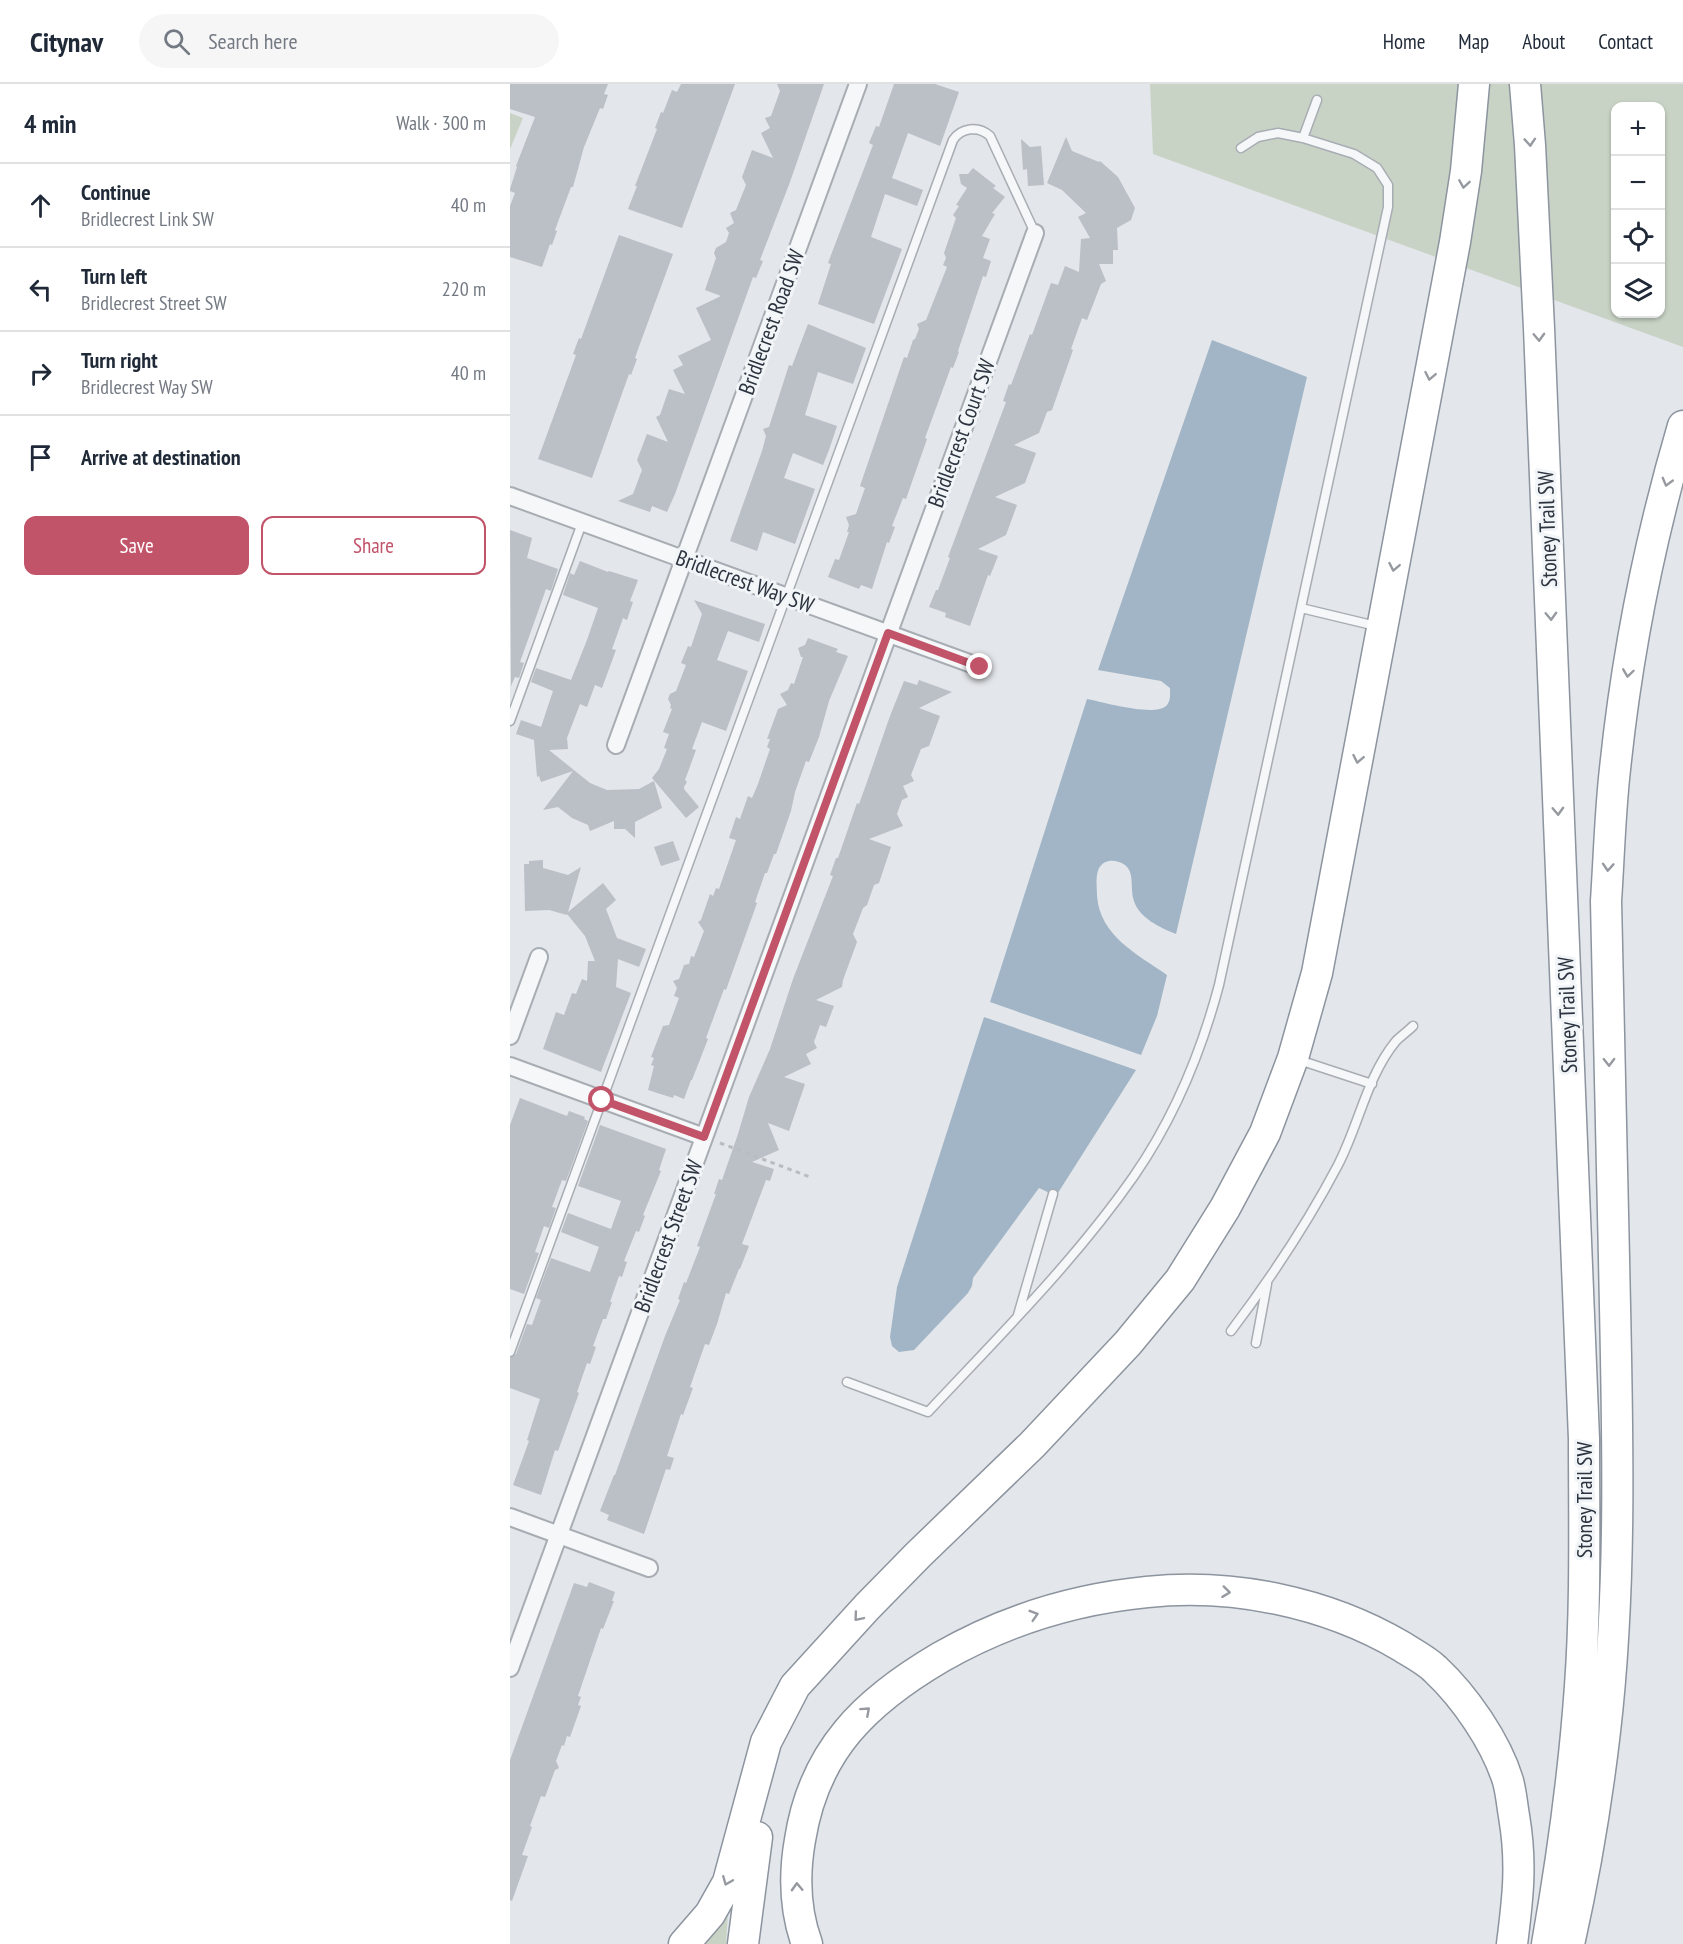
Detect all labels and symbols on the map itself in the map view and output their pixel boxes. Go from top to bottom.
one-way arrow [1523,138,1536,147]
one-way arrow [1458,179,1471,189]
street label: Bridlecrest Road SW [732,245,810,398]
one-way arrow [1532,333,1545,342]
street label: Bridlecrest Court SW [921,355,1001,511]
one-way arrow [1424,370,1437,380]
street label: Stoney Trail SW [1531,470,1563,588]
one-way arrow [1662,477,1675,487]
street label: Bridlecrest Way SW [672,543,818,619]
one-way arrow [1388,562,1401,572]
one-way arrow [1544,611,1557,620]
route end [966,653,992,679]
one-way arrow [1622,668,1634,677]
one-way arrow [1352,754,1364,764]
one-way arrow [1552,806,1565,815]
one-way arrow [1602,862,1615,871]
street label: Stoney Trail SW [1551,956,1583,1074]
one-way arrow [1603,1057,1615,1066]
route start [588,1086,614,1112]
street label: Bridlecrest Street SW [627,1156,709,1316]
street label: Stoney Trail SW [1570,1442,1598,1558]
one-way arrow [1222,1585,1231,1598]
one-way arrow [855,1610,866,1621]
one-way arrow [1028,1610,1039,1622]
one-way arrow [859,1707,869,1718]
one-way arrow [722,1875,734,1886]
one-way arrow [790,1882,803,1891]

